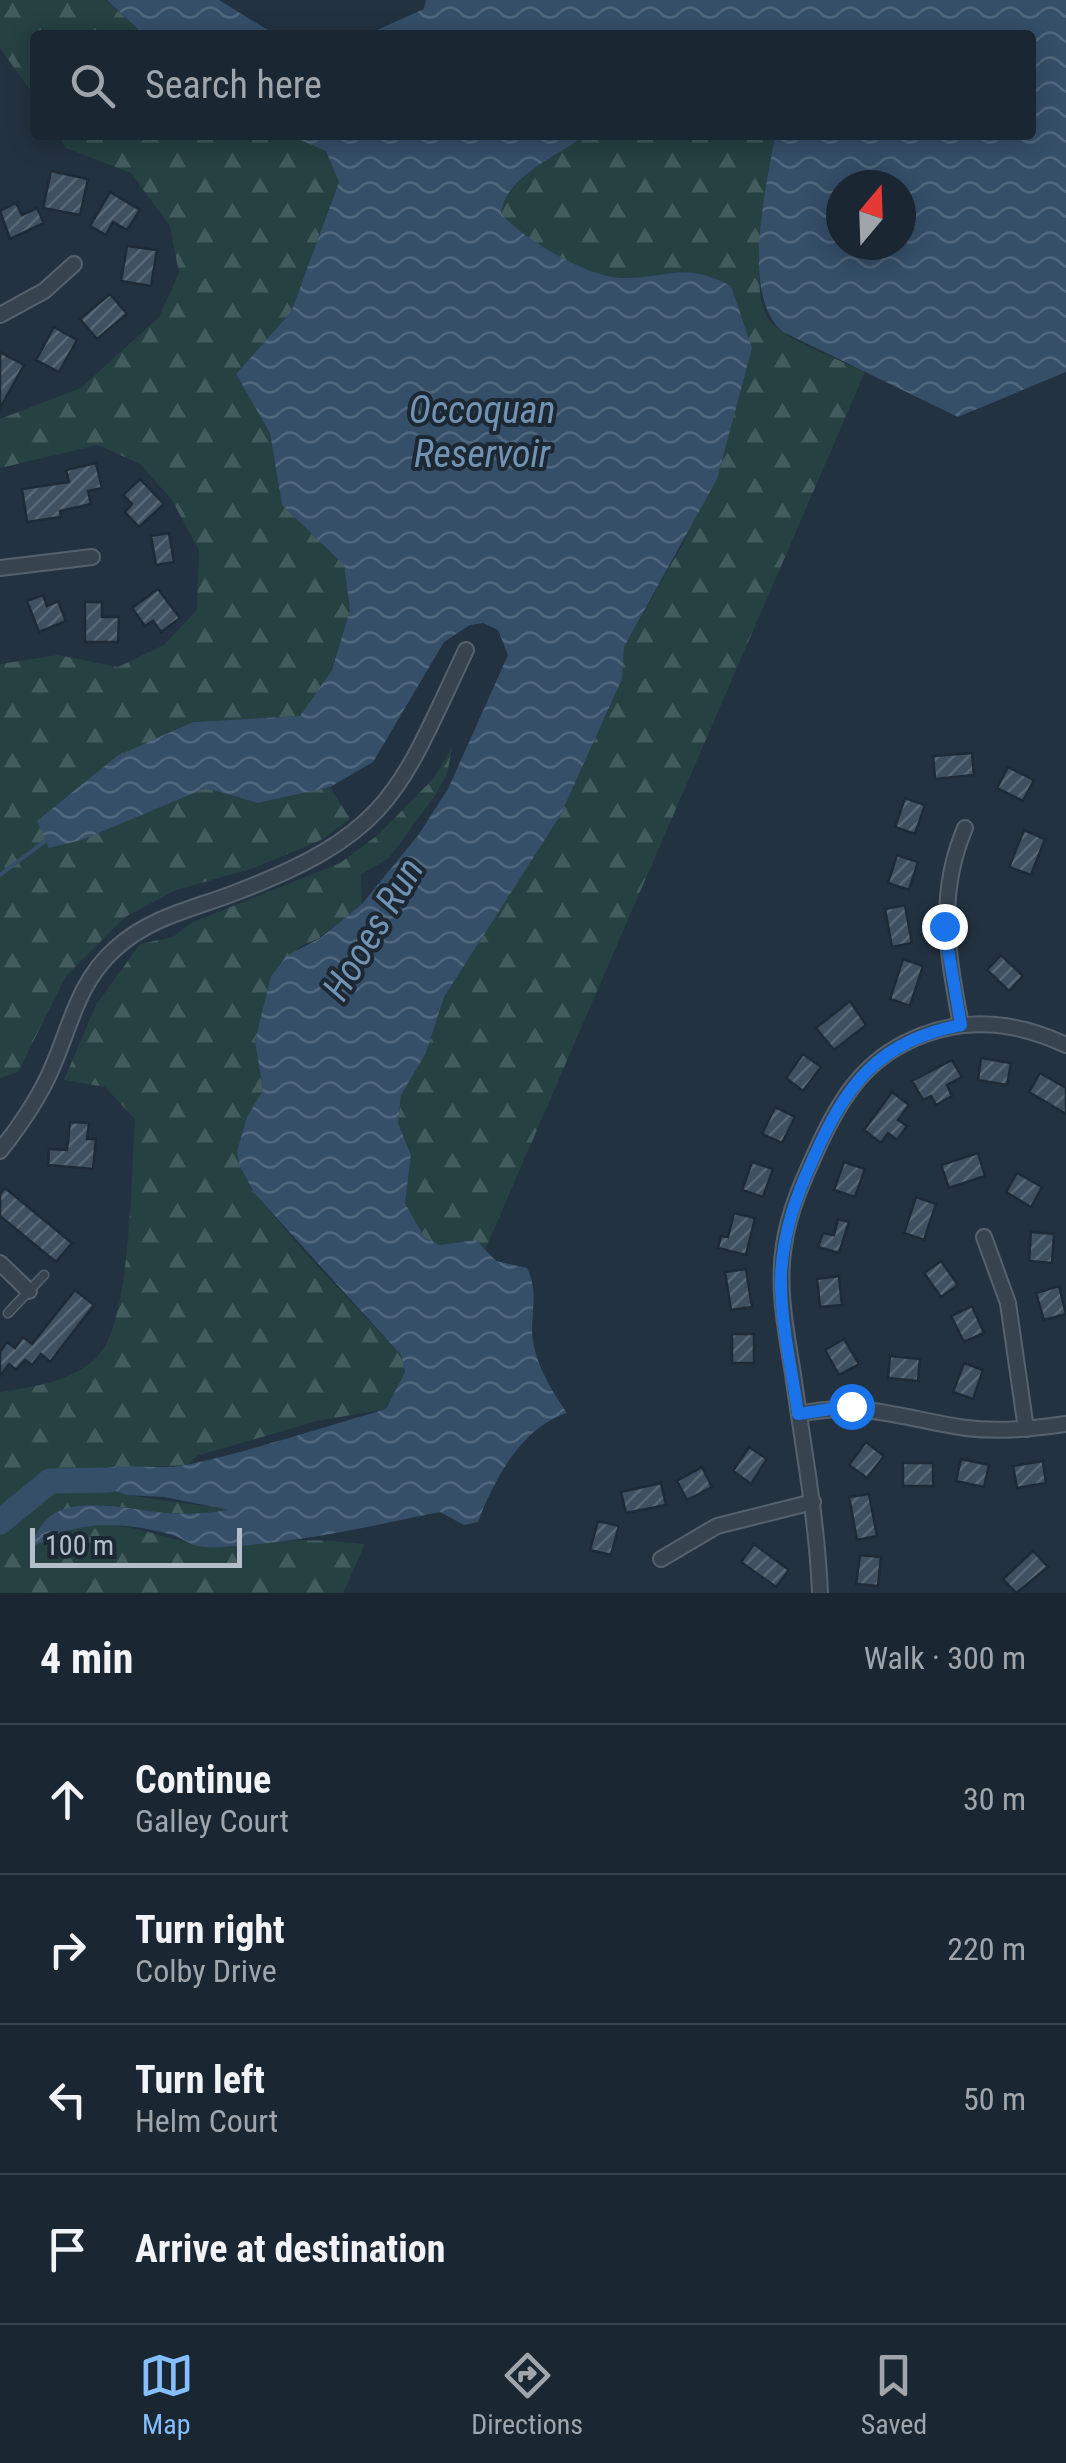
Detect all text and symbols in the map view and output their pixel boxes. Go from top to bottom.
search box [30,30,1036,140]
icon: search [65,58,120,113]
text: Search here [145,63,322,107]
north arrow [826,170,916,260]
water label: Occoquan Reservoir [409,388,555,476]
water label: Hooes Run [314,850,432,1008]
route end [922,904,968,950]
route start [829,1384,875,1430]
scale bar [30,1523,242,1568]
text: 100 m [45,1529,114,1562]
text: 4 min [40,1634,133,1683]
text: Walk · 300 m [864,1639,1026,1677]
text: Continue [135,1758,271,1802]
icon: ahead [40,1772,95,1827]
text: 30 m [963,1780,1026,1818]
text: Galley Court [135,1802,289,1840]
text: Turn right [135,1908,285,1952]
icon: right [40,1922,95,1977]
text: 220 m [947,1930,1026,1968]
text: Colby Drive [135,1952,277,1990]
text: Turn left [135,2058,265,2102]
icon: left [40,2072,95,2127]
text: 50 m [963,2080,1026,2118]
text: Helm Court [135,2102,278,2140]
icon: arrive [40,2222,95,2277]
text: Arrive at destination [135,2227,445,2271]
tab: Map [139,2348,194,2441]
tab: Directions [471,2348,583,2441]
tab: Saved [861,2348,927,2441]

